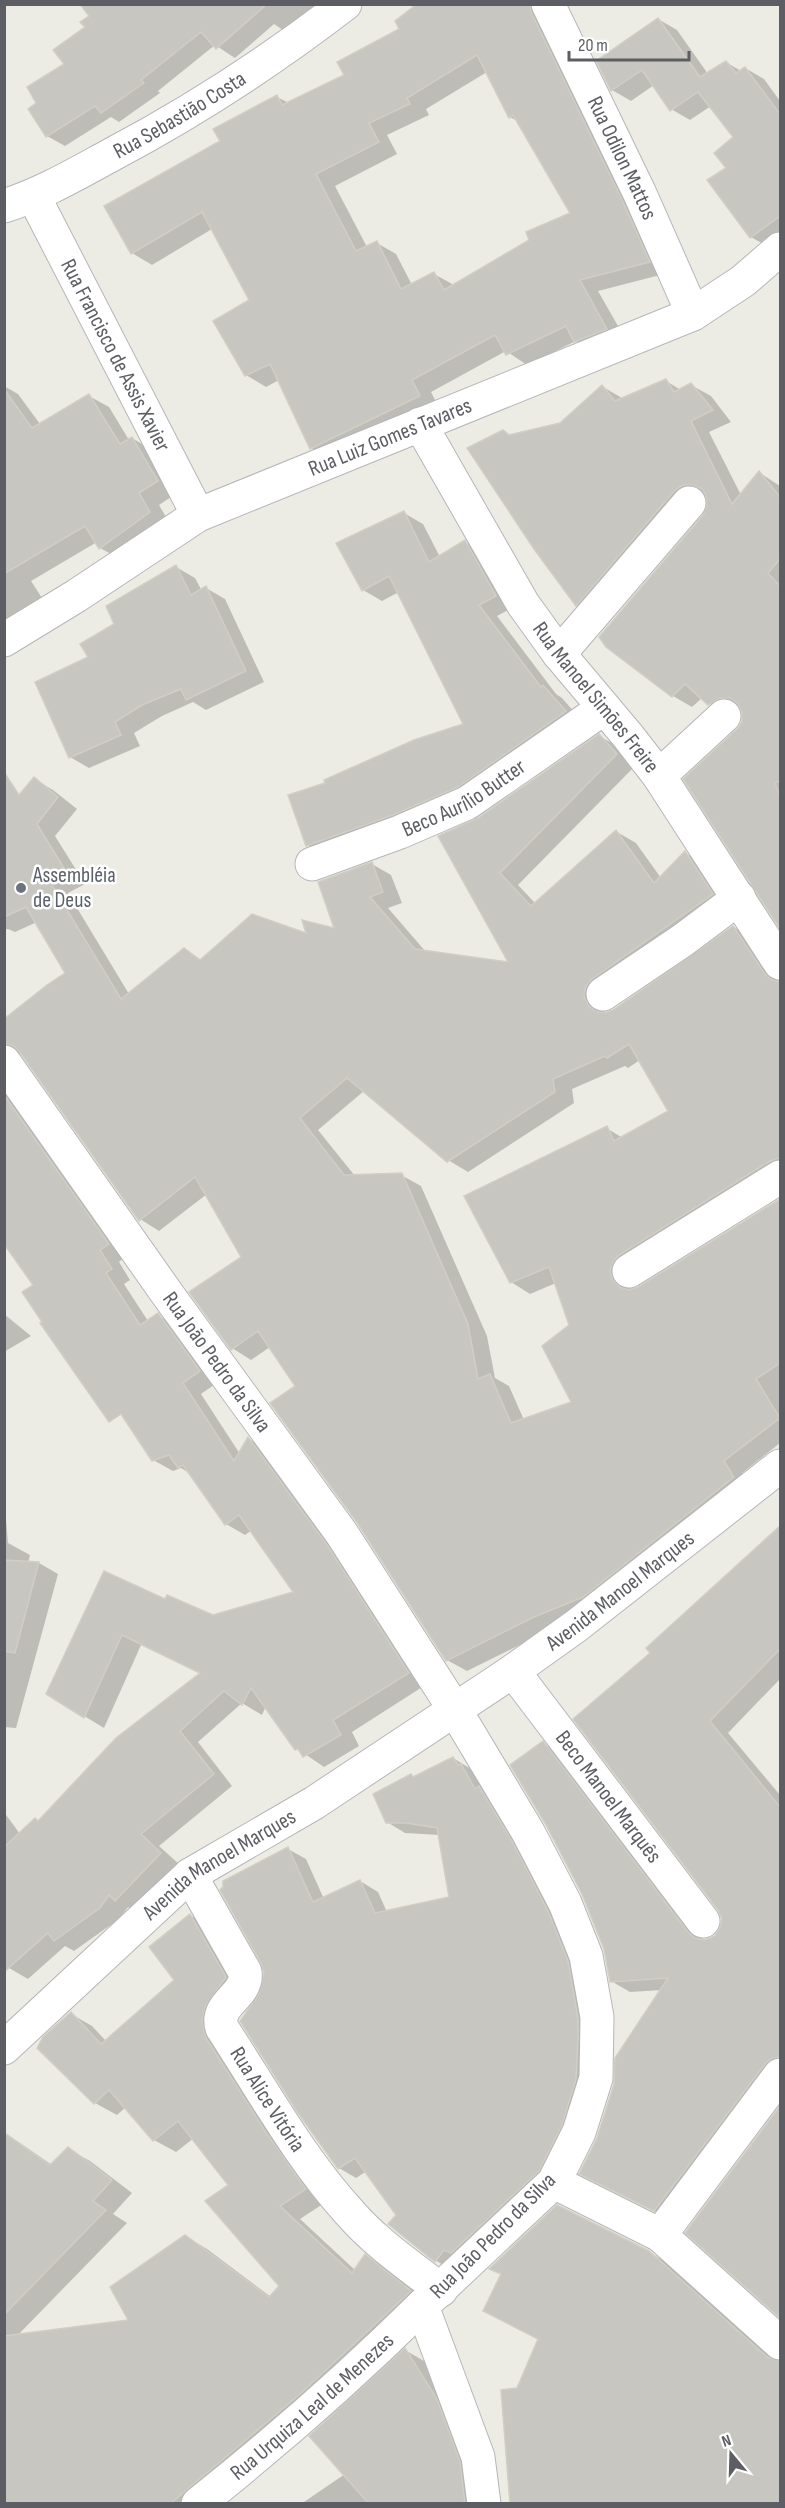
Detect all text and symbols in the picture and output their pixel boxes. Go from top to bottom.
scale bar [569,24,689,62]
text: 20 m [578,35,608,56]
street label: Rua Sebastião Costa [109,65,251,165]
street label: Rua Odilon Mattos [581,92,663,224]
street label: Rua Francisco de Assis Xavier [55,254,176,456]
street label: Rua Luiz Gomes Tavares [304,392,476,482]
street label: Rua Manoel Simões Freire [527,616,665,779]
street label: Beco Aurílio Butter [398,753,531,843]
place label: Assembléia de Deus [32,862,116,914]
marker: Assembléia de Deus [14,881,28,895]
street label: Rua João Pedro da Silva [157,1286,277,1438]
street label: Avenida Manoel Marques [540,1525,700,1657]
street label: Beco Manoel Marquês [550,1725,668,1868]
street label: Avenida Manoel Marques [136,1803,301,1927]
street label: Rua Alice Vitória [224,2042,311,2157]
street label: Rua João Pedro da Silva [424,2167,562,2305]
street label: Rua Urquiza Leal de Menezes [225,2327,400,2486]
north arrow [701,2424,761,2484]
text: N [719,2431,734,2452]

